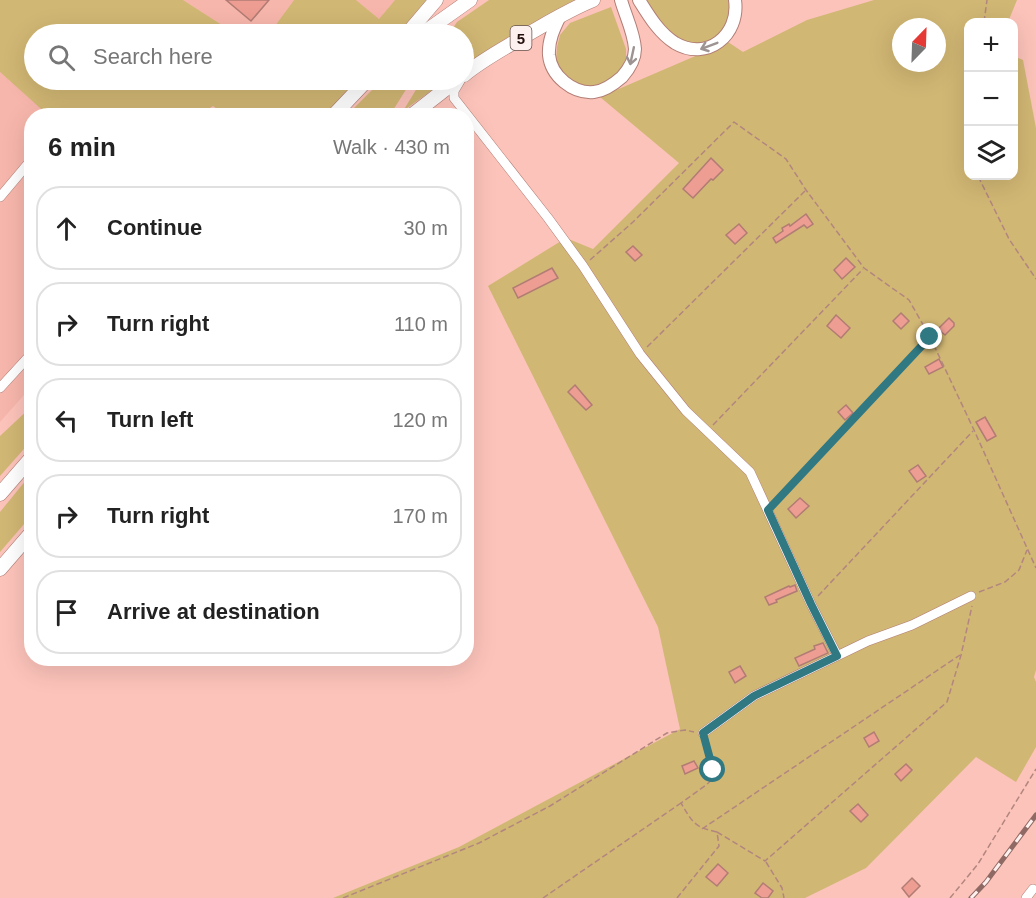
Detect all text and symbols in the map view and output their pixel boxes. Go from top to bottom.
north arrow [892,18,946,72]
map controls [964,18,1018,180]
button: + [964,18,1018,72]
search box [24,24,474,90]
road number: 5 [510,26,532,50]
icon: search [45,41,78,74]
one-way arrow [700,41,719,52]
text: Search here [93,44,213,69]
one-way arrow [626,46,637,65]
button: − [964,72,1018,126]
button: layers [964,126,1018,180]
text: 6 min [48,132,116,162]
text: Walk · 430 m [333,136,450,158]
icon: ahead [50,212,83,245]
text: Continue [107,215,202,240]
text: 30 m [404,217,448,239]
icon: right [50,308,83,341]
text: Turn right [107,311,209,336]
text: 110 m [394,313,448,335]
route end [916,323,942,349]
icon: left [50,404,83,437]
text: Turn left [107,407,193,432]
text: 120 m [392,409,448,431]
icon: right [50,500,83,533]
text: Turn right [107,503,209,528]
text: 170 m [392,505,448,527]
icon: arrive [50,596,83,629]
text: Arrive at destination [107,599,320,624]
route start [699,756,725,782]

